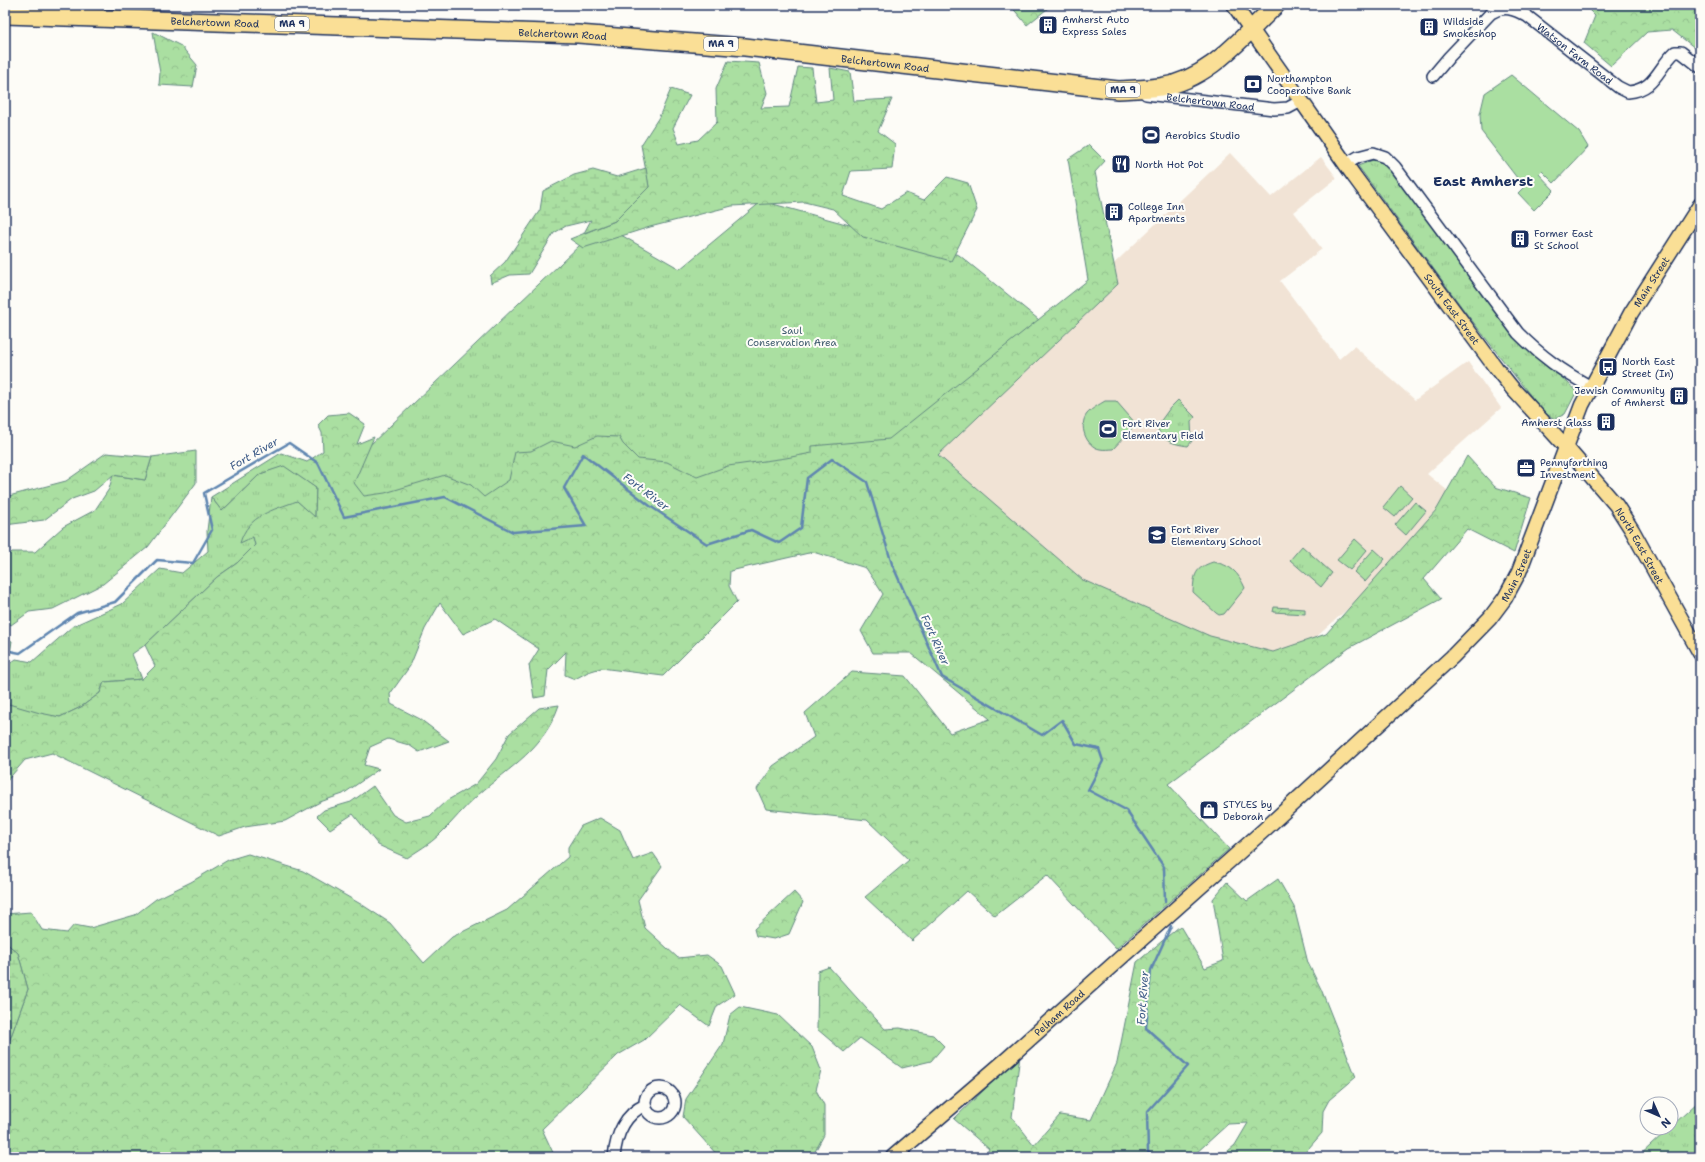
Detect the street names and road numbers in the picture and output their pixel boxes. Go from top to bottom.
street label: Belchertown Road [170,14,260,30]
road number: MA 9 [275,17,309,31]
street label: Watson Farm Road [1535,20,1616,88]
street label: Belchertown Road [518,26,608,43]
road number: MA 9 [704,37,738,51]
street label: Belchertown Road [841,52,931,75]
road number: MA 9 [1106,83,1140,97]
street label: Belchertown Road [1166,90,1256,113]
street label: Main Street [1630,254,1672,309]
street label: South East Street [1422,271,1483,347]
street label: North East Street [1613,505,1667,586]
street label: Main Street [1498,547,1534,604]
street label: Pelham Road [1031,986,1088,1039]

